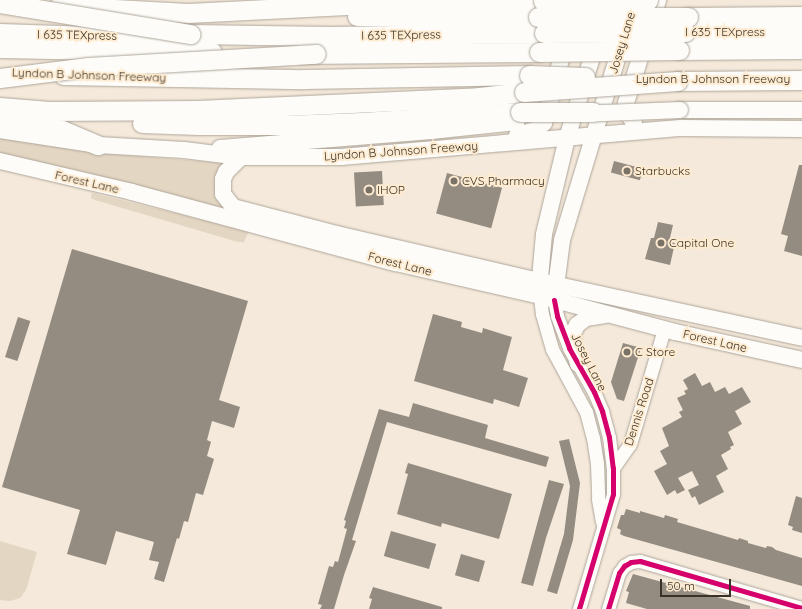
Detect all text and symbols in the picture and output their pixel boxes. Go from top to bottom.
street label: Josey Lane [606,10,638,76]
street label: I 635 TEXpress [685,25,765,39]
street label: I 635 TEXpress [37,27,117,43]
street label: I 635 TEXpress [361,27,441,43]
street label: Lyndon B Johnson Freeway [12,65,166,85]
street label: Lyndon B Johnson Freeway [636,72,790,86]
street label: Lyndon B Johnson Freeway [323,138,479,164]
place label: Starbucks [635,164,690,178]
marker: Starbucks [622,166,632,176]
street label: Forest Lane [54,168,120,196]
place label: CVS Pharmacy [462,174,545,188]
marker: CVS Pharmacy [449,176,459,186]
place label: IHOP [377,183,405,197]
marker: IHOP [364,185,374,195]
place label: Capital One [669,236,734,250]
marker: Capital One [656,238,666,248]
street label: Forest Lane [367,249,433,279]
street label: Forest Lane [682,327,748,355]
street label: Josey Lane [568,330,610,394]
place label: C Store [635,345,675,359]
marker: C Store [622,347,632,357]
street label: Dennis Road [621,376,657,448]
scale bar [662,571,733,597]
text: 50 m [667,578,695,593]

